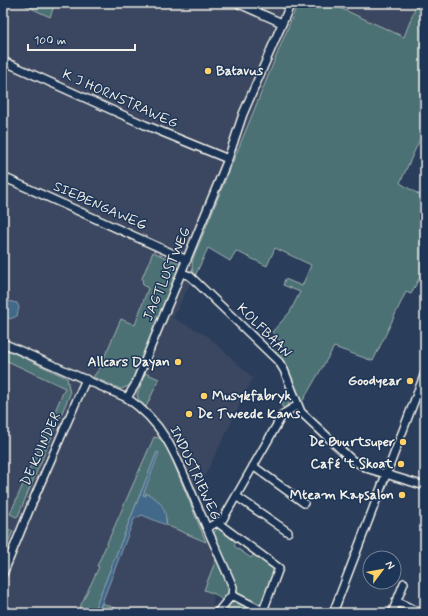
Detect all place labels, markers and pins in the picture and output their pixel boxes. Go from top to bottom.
place label: Batavus [216,62,264,80]
marker: Batavus [203,66,213,76]
place label: Allcars Dayan [88,353,170,371]
marker: Allcars Dayan [173,357,183,367]
place label: Goodyear [348,372,402,390]
marker: Goodyear [405,376,415,386]
place label: Musykfabryk [212,387,292,405]
marker: Musykfabryk [199,391,209,401]
place label: De Tweede Kans [197,405,301,423]
marker: De Tweede Kans [184,409,194,419]
place label: De Buurtsuper [309,433,395,451]
marker: De Buurtsuper [398,437,408,447]
place label: Café 't Skoat [310,455,394,473]
marker: Café 't Skoat [396,459,406,469]
place label: Mteam Kapsalon [290,486,394,504]
marker: Mteam Kapsalon [397,490,407,500]

